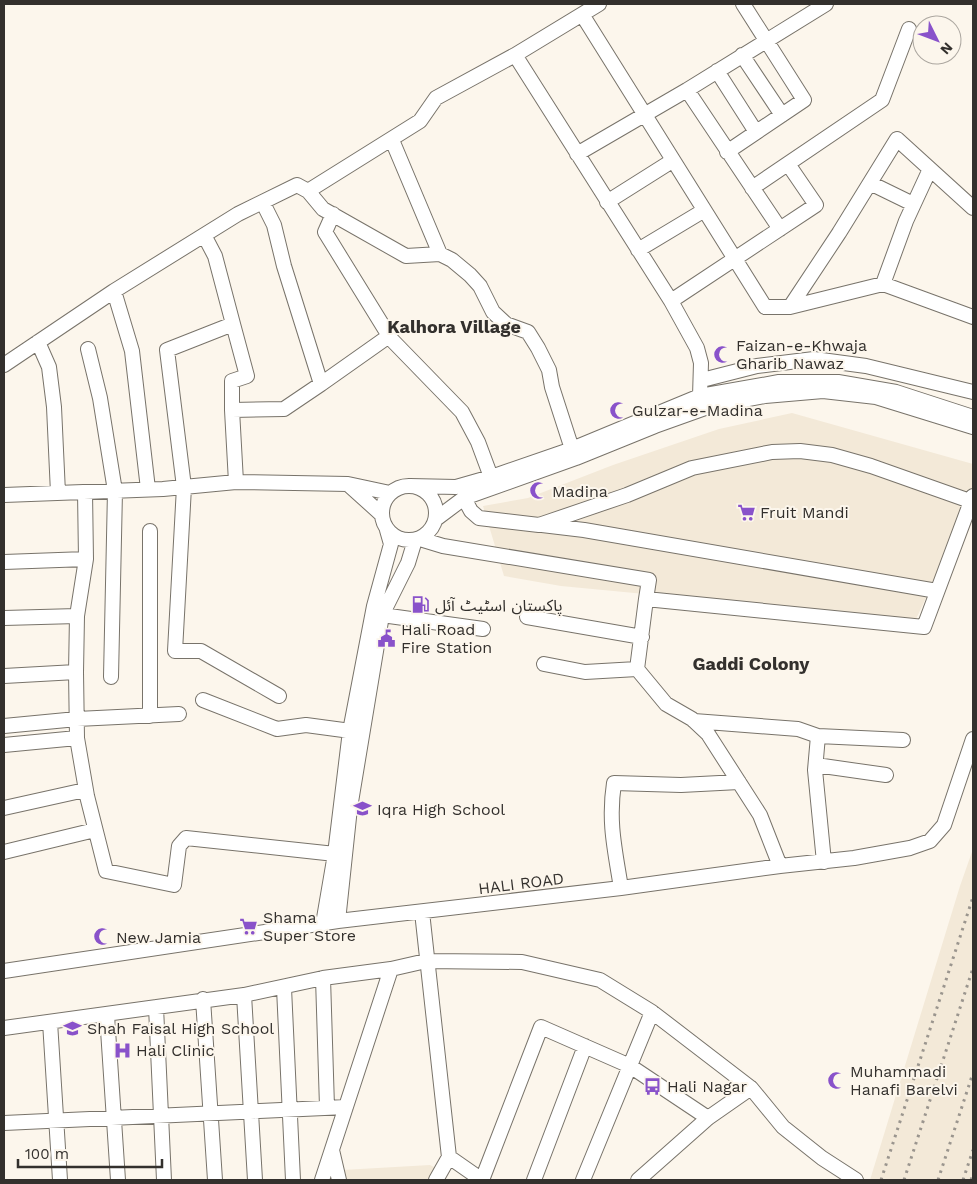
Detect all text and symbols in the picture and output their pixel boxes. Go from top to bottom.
north arrow [912,15,962,65]
text: N [937,39,956,58]
district label: Kalhora Village [387,316,521,337]
place label: Faizan-e-Khwaja Gharib Nawaz [736,336,867,373]
mosque icon: Faizan-e-Khwaja Gharib Nawaz [712,344,732,364]
mosque icon: Gulzar-e-Madina [608,400,628,420]
place label: Gulzar-e-Madina [632,401,763,420]
mosque icon: Madina [528,481,548,501]
place label: Madina [552,482,608,501]
supermarket icon: Fruit Mandi [736,502,756,522]
place label: Fruit Mandi [760,503,849,522]
fuel station icon: پاکستان اسٹیٹ آئل [411,595,431,615]
place label: پاکستان اسٹیٹ آئل [435,596,563,616]
place label: Hali Road Fire Station [401,620,492,657]
public building icon: Hali Road Fire Station [377,628,397,648]
district label: Gaddi Colony [693,653,810,674]
school or university icon: Iqra High School [353,799,373,819]
place label: Iqra High School [377,800,505,819]
street label: HALI ROAD [477,869,565,898]
place label: Shama Super Store [263,908,356,945]
supermarket icon: Shama Super Store [239,916,259,936]
mosque icon: New Jamia [92,927,112,947]
place label: New Jamia [116,928,201,947]
school or university icon: Shah Faisal High School [63,1018,83,1038]
place label: Shah Faisal High School [87,1019,274,1038]
hospital icon: Hali Clinic [112,1040,132,1060]
place label: Hali Clinic [136,1041,215,1060]
place label: Muhammadi Hanafi Barelvi [850,1062,958,1099]
mosque icon: Muhammadi Hanafi Barelvi [826,1070,846,1090]
bus stop icon: Hali Nagar [643,1076,663,1096]
place label: Hali Nagar [667,1077,748,1096]
scale bar [18,1136,161,1168]
text: 100 m [25,1145,69,1163]

